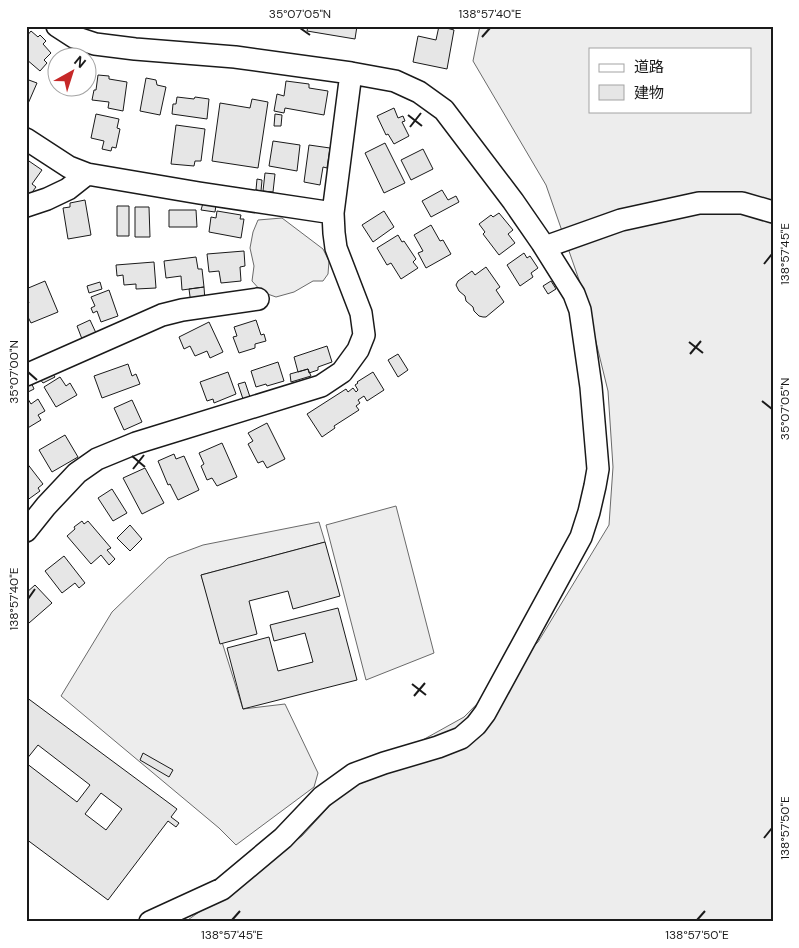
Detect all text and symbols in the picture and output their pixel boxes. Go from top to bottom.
text: 35°07'05"N [269,6,331,22]
text: 138°57'40"E [458,6,522,22]
north arrow [48,48,98,98]
legend [589,48,752,112]
text: N [71,52,90,72]
text: 道路 [634,57,664,77]
text: 建物 [634,83,664,103]
text: 138°57'45"E [777,223,793,285]
text: 35°07'00"N [6,340,22,404]
text: 35°07'05"N [777,378,793,440]
text: 138°57'40"E [6,567,22,631]
text: 138°57'50"E [777,796,793,860]
text: 138°57'45"E [201,927,263,943]
text: 138°57'50"E [665,927,729,943]

